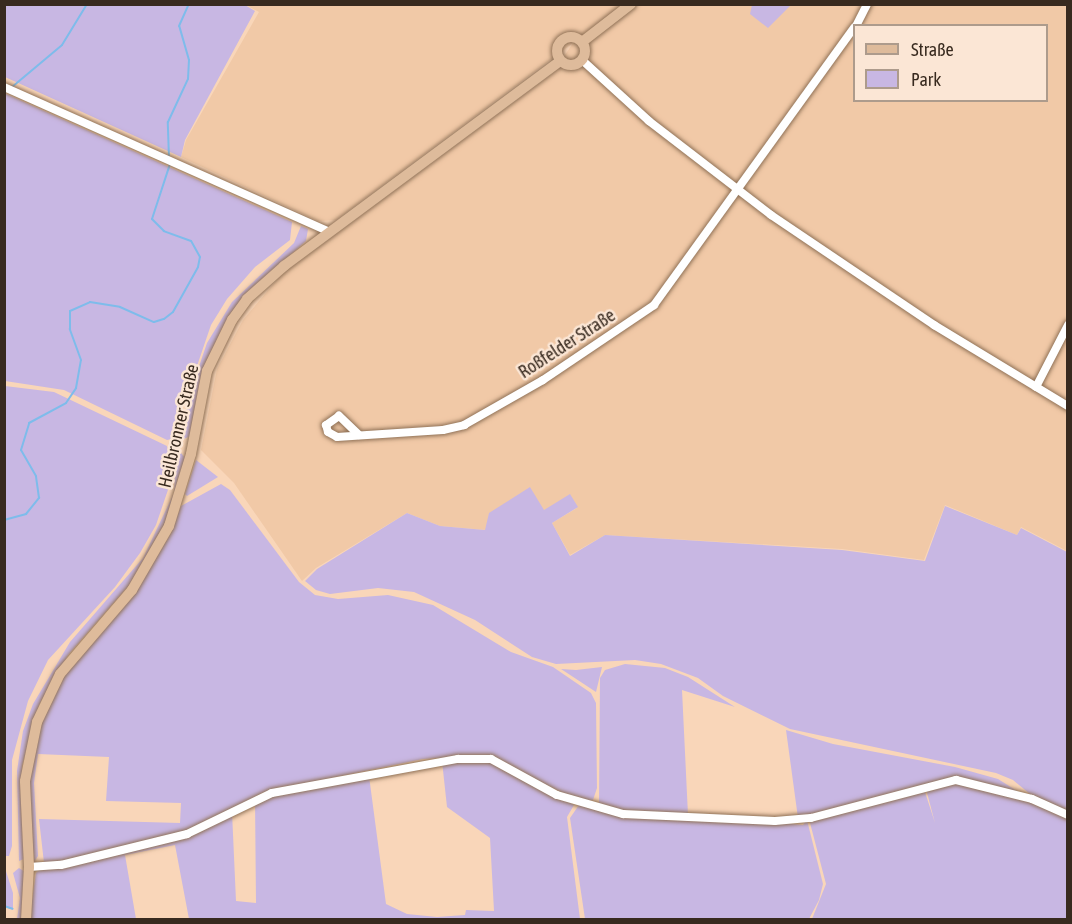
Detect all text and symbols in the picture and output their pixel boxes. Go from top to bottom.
legend [853,24,1048,102]
text: Straße [911,39,954,60]
text: Park [911,69,941,90]
street label: Roßfelder Straße [515,305,619,383]
street label: Heilbronner Straße [154,362,204,490]

